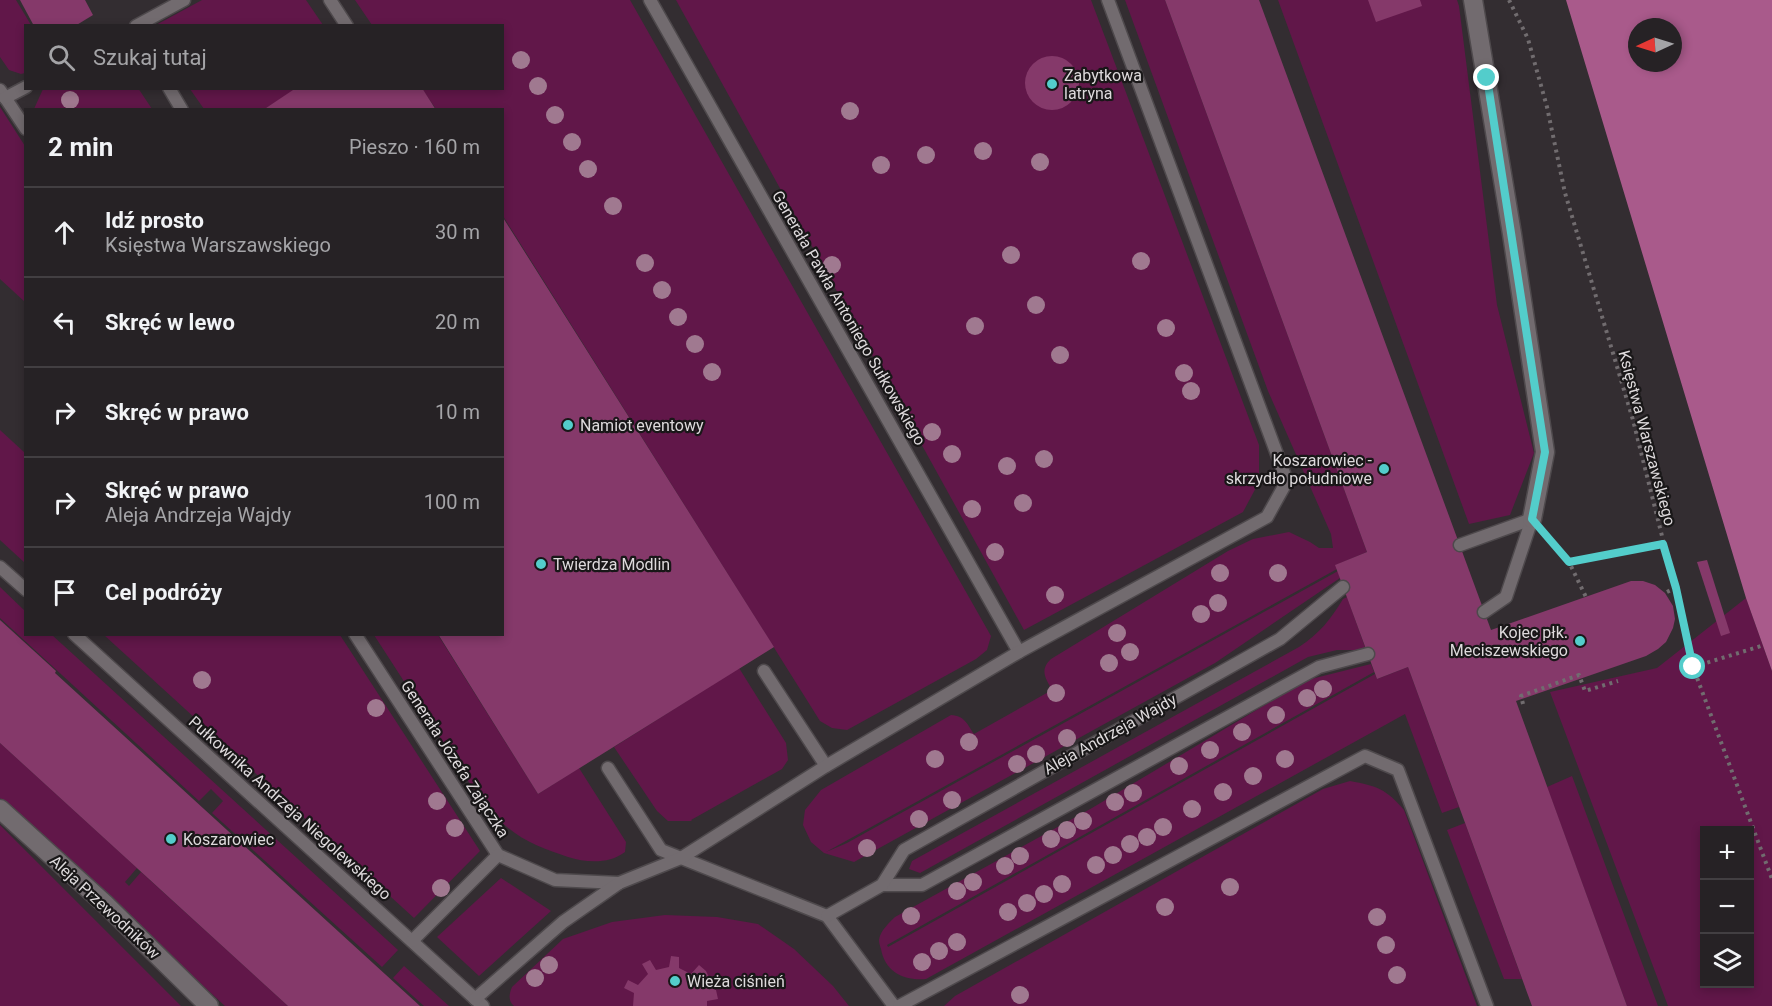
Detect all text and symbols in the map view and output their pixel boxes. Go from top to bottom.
north arrow [1628,18,1682,72]
search box [24,24,504,90]
icon: search [45,41,78,74]
text: Szukaj tutaj [93,45,207,70]
route end [1473,64,1499,90]
place label: Zabytkowa latryna [1064,66,1142,103]
marker: Zabytkowa latryna [1045,77,1059,91]
text: 2 min [48,132,113,162]
text: Pieszo · 160 m [349,135,480,159]
street label: Generała Pawła Antoniego Sułkowskiego [768,187,930,449]
text: Idź prosto [105,208,204,233]
icon: ahead [48,216,81,249]
text: 30 m [435,220,480,244]
text: Księstwa Warszawskiego [105,233,331,257]
icon: left [48,306,81,339]
text: Skręć w lewo [105,310,235,335]
text: 20 m [435,310,480,334]
street label: Księstwa Warszawskiego [1614,348,1680,528]
icon: right [48,396,81,429]
text: Skręć w prawo [105,400,249,425]
text: 10 m [435,400,480,424]
place label: Namiot eventowy [580,416,704,435]
marker: Namiot eventowy [561,418,575,432]
place label: Koszarowiec - skrzydło południowe [1226,451,1373,488]
marker: Koszarowiec - skrzydło południowe [1377,462,1391,476]
text: Skręć w prawo [105,478,249,503]
icon: right [48,486,81,519]
text: 100 m [424,490,480,514]
text: Aleja Andrzeja Wajdy [105,503,291,527]
place label: Twierdza Modlin [553,555,670,574]
marker: Twierdza Modlin [534,557,548,571]
icon: arrive [48,576,81,609]
text: Cel podróży [105,580,222,605]
place label: Kojec płk. Meciszewskiego [1450,623,1568,660]
marker: Kojec płk. Meciszewskiego [1573,634,1587,648]
route start [1679,653,1705,679]
street label: Generała Józefa Zajączka [397,677,513,841]
street label: Aleja Andrzeja Wajdy [1040,689,1180,778]
street label: Pułkownika Andrzeja Niegolewskiego [185,712,395,904]
map controls [1700,826,1754,988]
button: + [1700,826,1754,880]
place label: Koszarowiec [183,830,274,849]
marker: Koszarowiec [164,832,178,846]
street label: Aleja Przewodników [46,851,164,963]
button: − [1700,880,1754,934]
button: layers [1700,934,1754,988]
place label: Wieża ciśnień [687,972,785,991]
marker: Wieża ciśnień [668,974,682,988]

